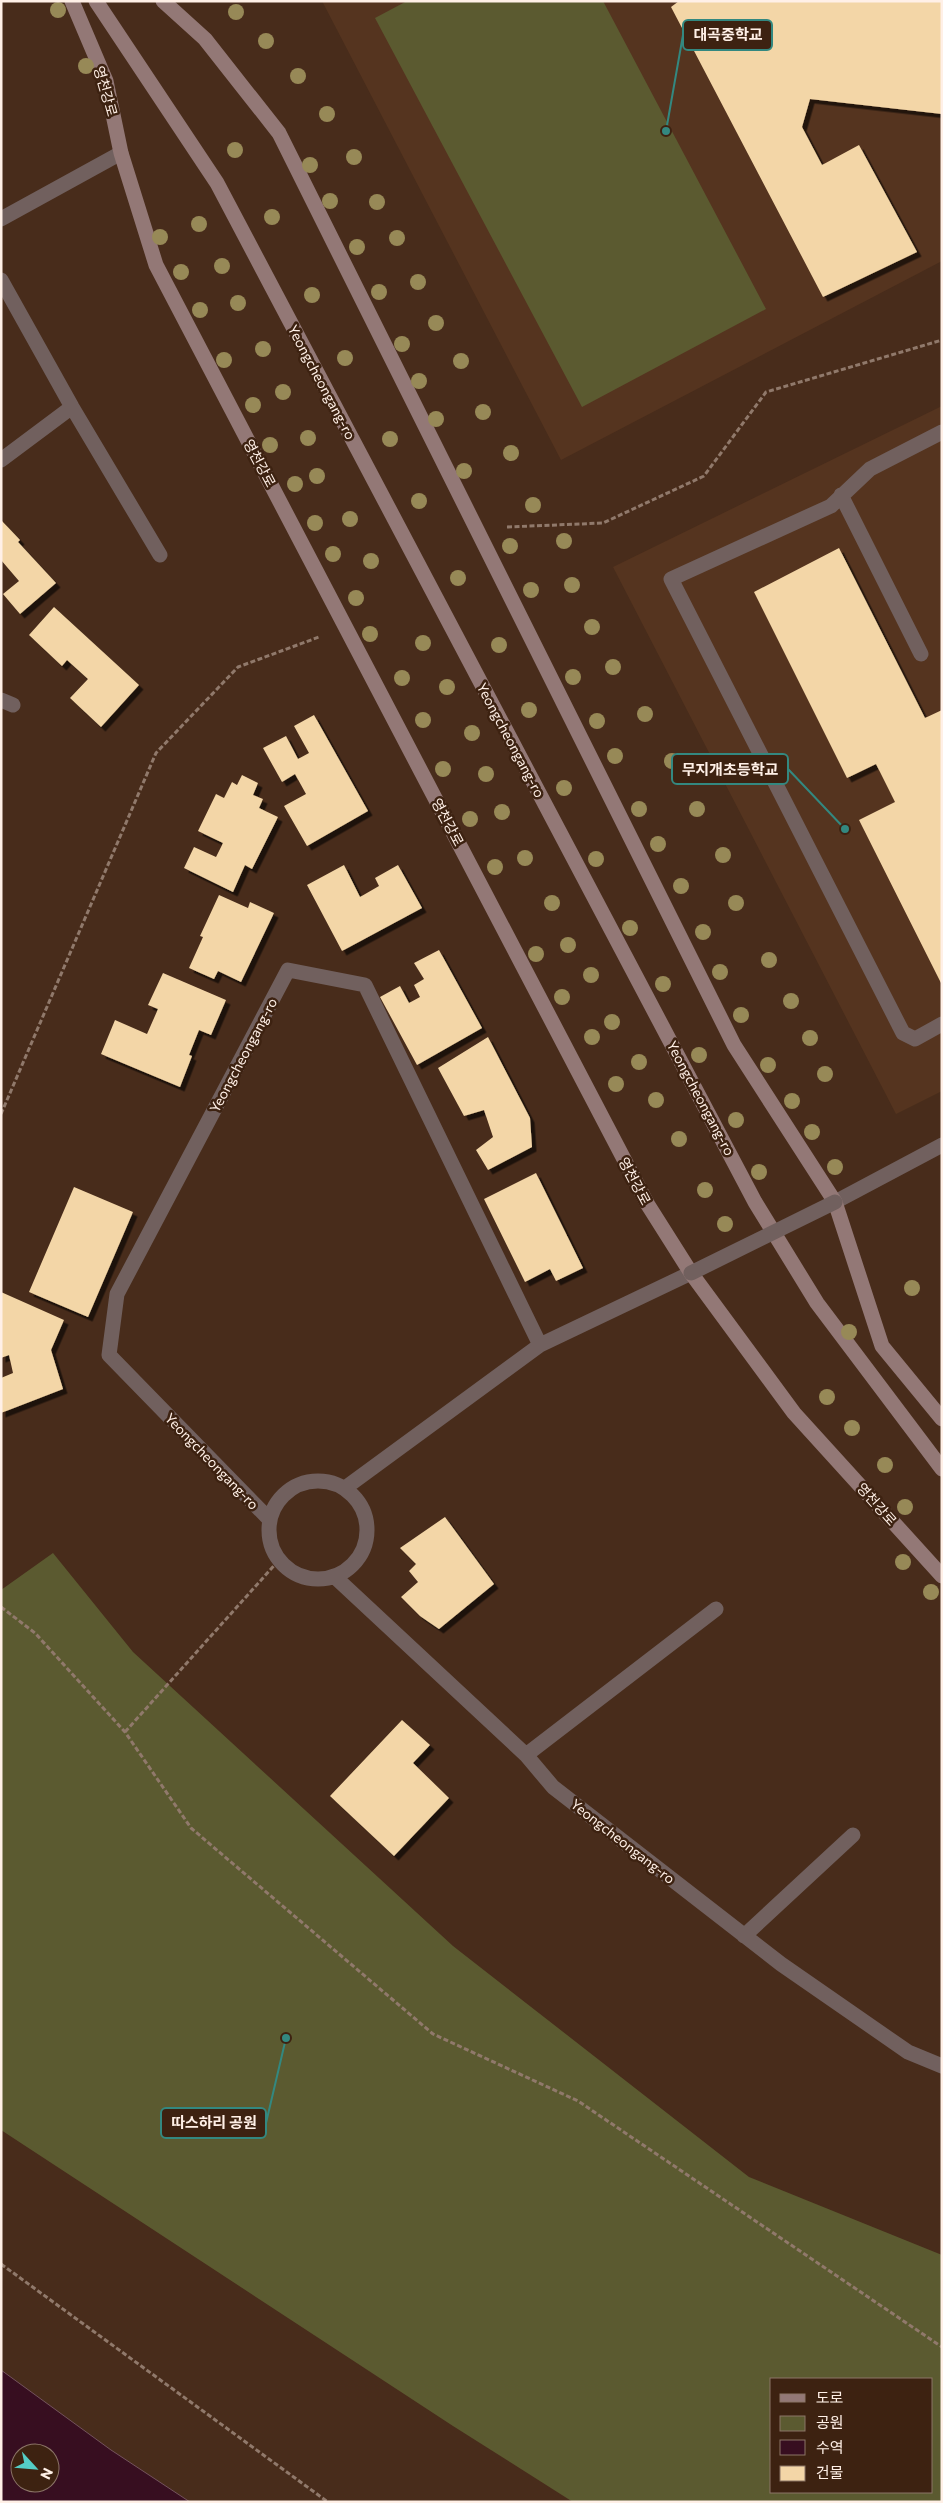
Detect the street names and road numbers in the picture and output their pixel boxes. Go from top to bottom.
street label: 영천강로 [91,64,121,118]
street label: Yeongcheongang-ro [285,322,359,442]
street label: 영천강로 [240,436,280,490]
street label: Yeongcheongang-ro [474,680,548,800]
street label: 영천강로 [428,795,468,849]
street label: Yeongcheongang-ro [206,995,280,1115]
street label: Yeongcheongang-ro [664,1038,738,1158]
street label: 영천강로 [615,1154,655,1208]
street label: Yeongcheongang-ro [162,1409,262,1513]
street label: 영천강로 [853,1479,901,1529]
street label: Yeongcheongang-ro [568,1795,678,1887]

